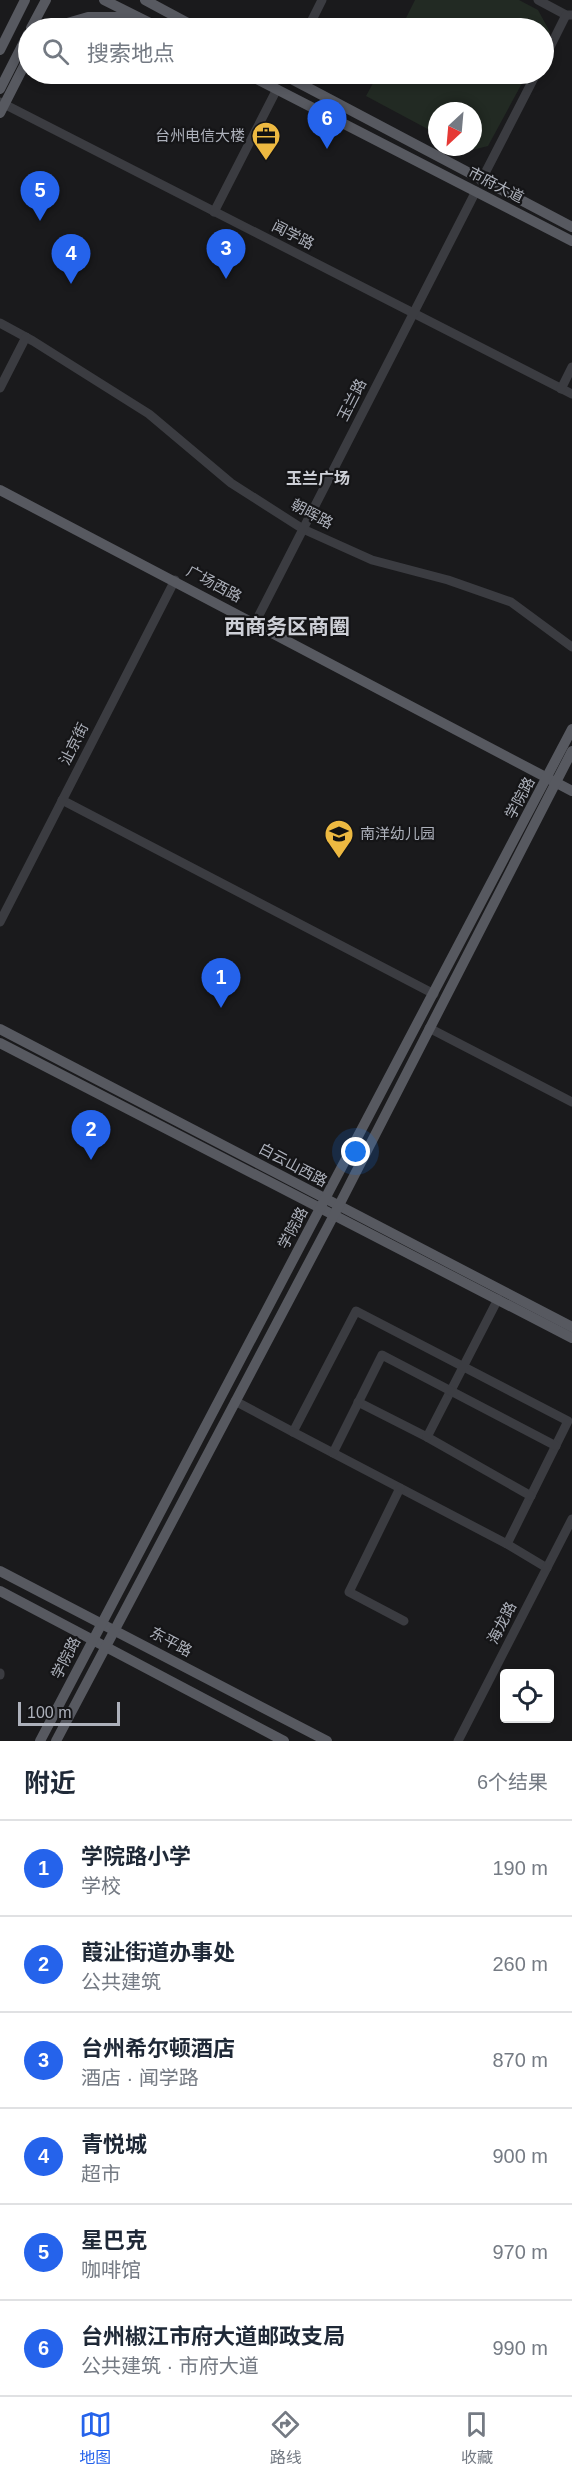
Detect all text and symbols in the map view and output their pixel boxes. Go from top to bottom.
search box [18,18,554,84]
icon: search [39,35,72,68]
text: 搜索地点 [87,41,175,66]
pin: 6 [308,100,346,149]
north arrow [428,102,482,156]
office icon: 台州电信大楼 [250,120,282,162]
place label: 台州电信大楼 [155,127,245,144]
street label: 市府大道 [466,163,527,206]
pin: 5 [20,172,60,221]
street label: 闻学路 [269,217,317,252]
pin: 3 [206,230,246,279]
pin: 4 [52,234,90,284]
street label: 玉兰路 [334,376,369,424]
district label: 玉兰广场 [286,470,350,487]
street label: 朝晖路 [288,495,336,532]
street label: 广场西路 [184,562,245,605]
district label: 西商务区商圈 [224,615,350,638]
street label: 沚京街 [56,720,91,768]
street label: 学院路 [501,774,538,822]
school or university icon: 南洋幼儿园 [323,818,355,860]
place label: 南洋幼儿园 [360,825,435,842]
pin: 1 [202,958,240,1008]
pin: 2 [72,1110,110,1160]
your location [341,1137,370,1166]
street label: 白云山西路 [256,1139,330,1190]
street label: 学院路 [274,1204,311,1252]
street label: 海龙路 [484,1599,519,1647]
street label: 东平路 [147,1623,195,1660]
street label: 学院路 [48,1634,83,1682]
map controls [500,1669,554,1723]
button: locate [500,1669,554,1723]
scale bar [18,1699,120,1726]
text: 100 m [27,1704,71,1721]
text: 附近 [24,1768,76,1798]
text: 6个结果 [477,1771,548,1793]
text: 学院路小学 [81,1844,191,1869]
text: 1 [38,1857,49,1879]
text: 190 m [492,1857,548,1879]
text: 学校 [81,1875,121,1897]
text: 葭沚街道办事处 [81,1940,235,1965]
text: 2 [38,1953,49,1975]
text: 260 m [492,1953,548,1975]
text: 公共建筑 [81,1971,161,1993]
text: 台州希尔顿酒店 [81,2036,235,2061]
text: 3 [38,2049,49,2071]
text: 870 m [492,2049,548,2071]
text: 酒店 · 闻学路 [81,2067,199,2089]
text: 青悦城 [81,2132,147,2157]
text: 4 [38,2145,49,2167]
text: 900 m [492,2145,548,2167]
text: 超市 [81,2163,121,2185]
text: 星巴克 [81,2228,147,2253]
text: 5 [38,2241,49,2263]
text: 970 m [492,2241,548,2263]
text: 咖啡馆 [81,2259,141,2281]
text: 台州椒江市府大道邮政支局 [81,2324,345,2349]
text: 6 [38,2337,49,2359]
text: 990 m [492,2337,548,2359]
text: 公共建筑 · 市府大道 [81,2355,259,2377]
tab: 地图 [79,2408,112,2468]
tab: 路线 [269,2408,302,2468]
tab: 收藏 [460,2408,493,2468]

